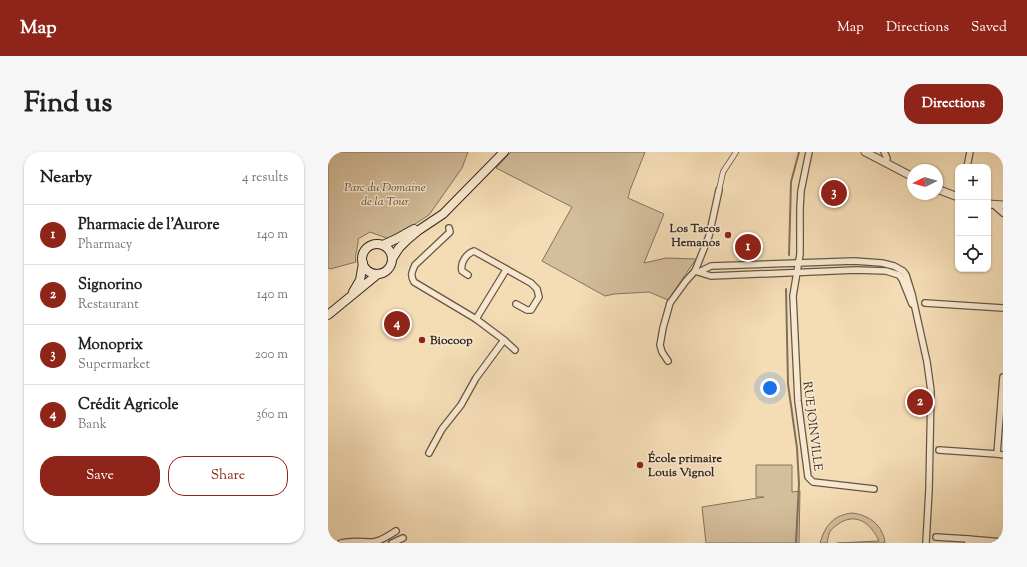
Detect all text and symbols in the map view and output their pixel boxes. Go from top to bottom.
text: Map [20,15,57,42]
text: Map [837,18,864,38]
text: Directions [886,18,949,38]
text: Saved [971,18,1007,38]
text: Find us [24,84,112,124]
button: Directions [904,84,1003,124]
north arrow [907,164,943,200]
map controls [955,164,991,272]
button: + [955,164,991,200]
text: Nearby [40,166,92,190]
text: 4 results [242,169,288,187]
pin: 3 [821,178,847,208]
park label: Parc du Domaine de la Tour [344,179,426,211]
button: − [955,200,991,236]
text: Pharmacie de l'Aurore [78,215,219,236]
place label: Los Tacos Hemanos [668,220,720,252]
text: 1 [51,226,55,244]
text: 140 m [257,226,288,244]
marker: Los Tacos Hemanos [723,230,733,240]
pin: 1 [735,232,761,262]
text: Pharmacy [78,236,132,254]
button: locate [955,236,991,272]
text: Signorino [78,275,142,296]
text: 2 [50,286,56,304]
text: 140 m [257,286,288,304]
text: Restaurant [78,296,139,314]
pin: 4 [384,309,410,339]
place label: Biocoop [429,332,473,350]
text: Monoprix [78,335,143,356]
marker: Biocoop [417,335,427,345]
text: 3 [50,346,56,364]
text: 200 m [255,346,288,364]
text: Supermarket [78,356,150,374]
your location [760,378,780,398]
street label: RUE JOINVILLE [798,380,827,473]
pin: 2 [907,387,933,417]
text: Crédit Agricole [78,395,178,416]
text: 4 [50,406,56,424]
text: 360 m [256,406,288,424]
text: Bank [78,416,107,434]
place label: École primaire Louis Vignol [647,450,722,482]
button: Save [40,456,160,496]
button: Share [168,456,288,496]
marker: École primaire Louis Vignol [635,460,645,470]

